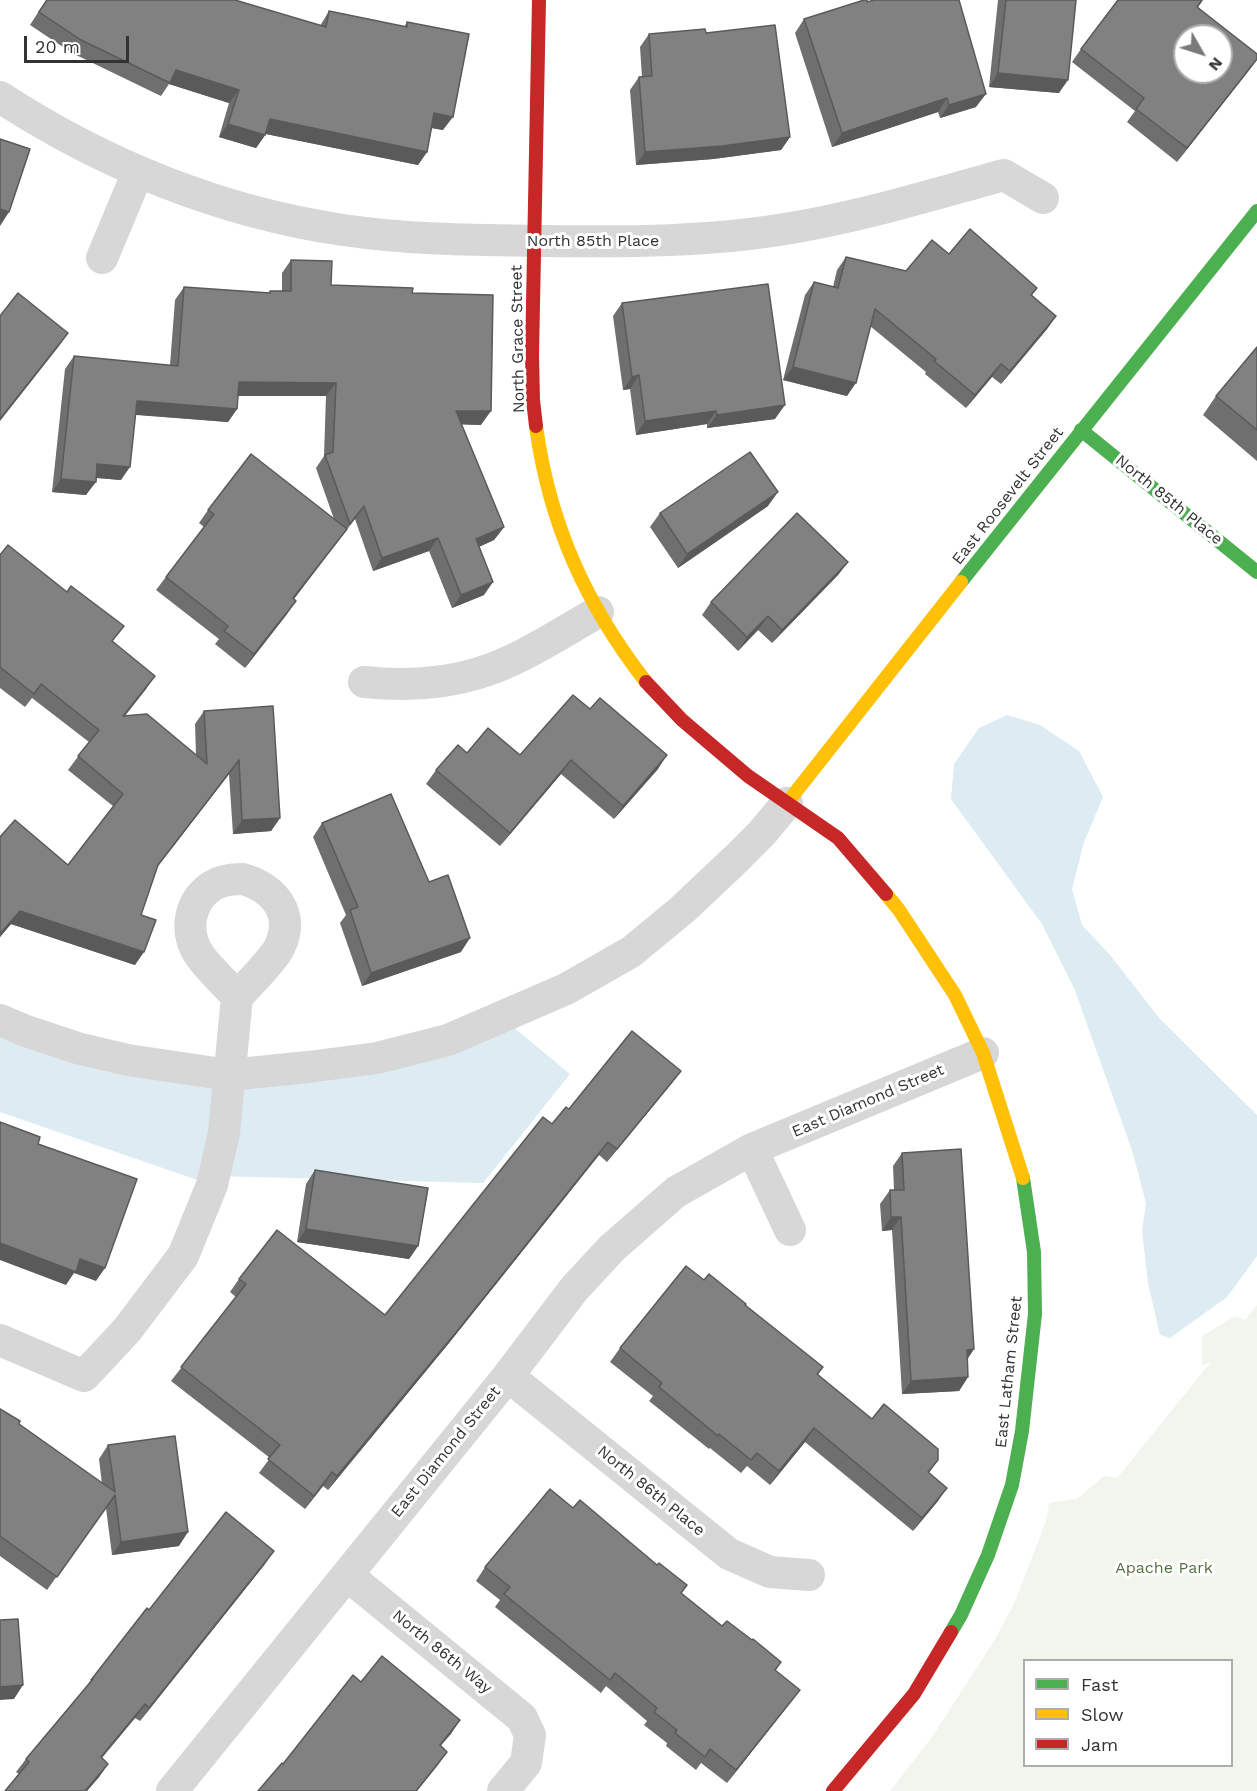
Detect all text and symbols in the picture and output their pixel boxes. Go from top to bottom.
scale bar [27,24,132,62]
north arrow [1173,24,1233,84]
text: 20 m [35,36,80,57]
text: N [1205,54,1227,75]
street label: North 85th Place [527,231,659,251]
street label: North Grace Street [507,265,529,413]
street label: East Roosevelt Street [948,423,1068,569]
street label: North 85th Place [1111,451,1227,549]
street label: East Diamond Street [789,1060,947,1142]
street label: East Latham Street [991,1295,1027,1449]
street label: East Diamond Street [387,1383,505,1521]
street label: North 86th Place [593,1442,709,1540]
park label: Apache Park [1115,1558,1213,1578]
street label: North 86th Way [388,1606,496,1698]
legend [1023,1659,1233,1767]
text: Fast [1081,1674,1118,1695]
text: Slow [1081,1704,1124,1725]
text: Jam [1081,1734,1118,1755]

